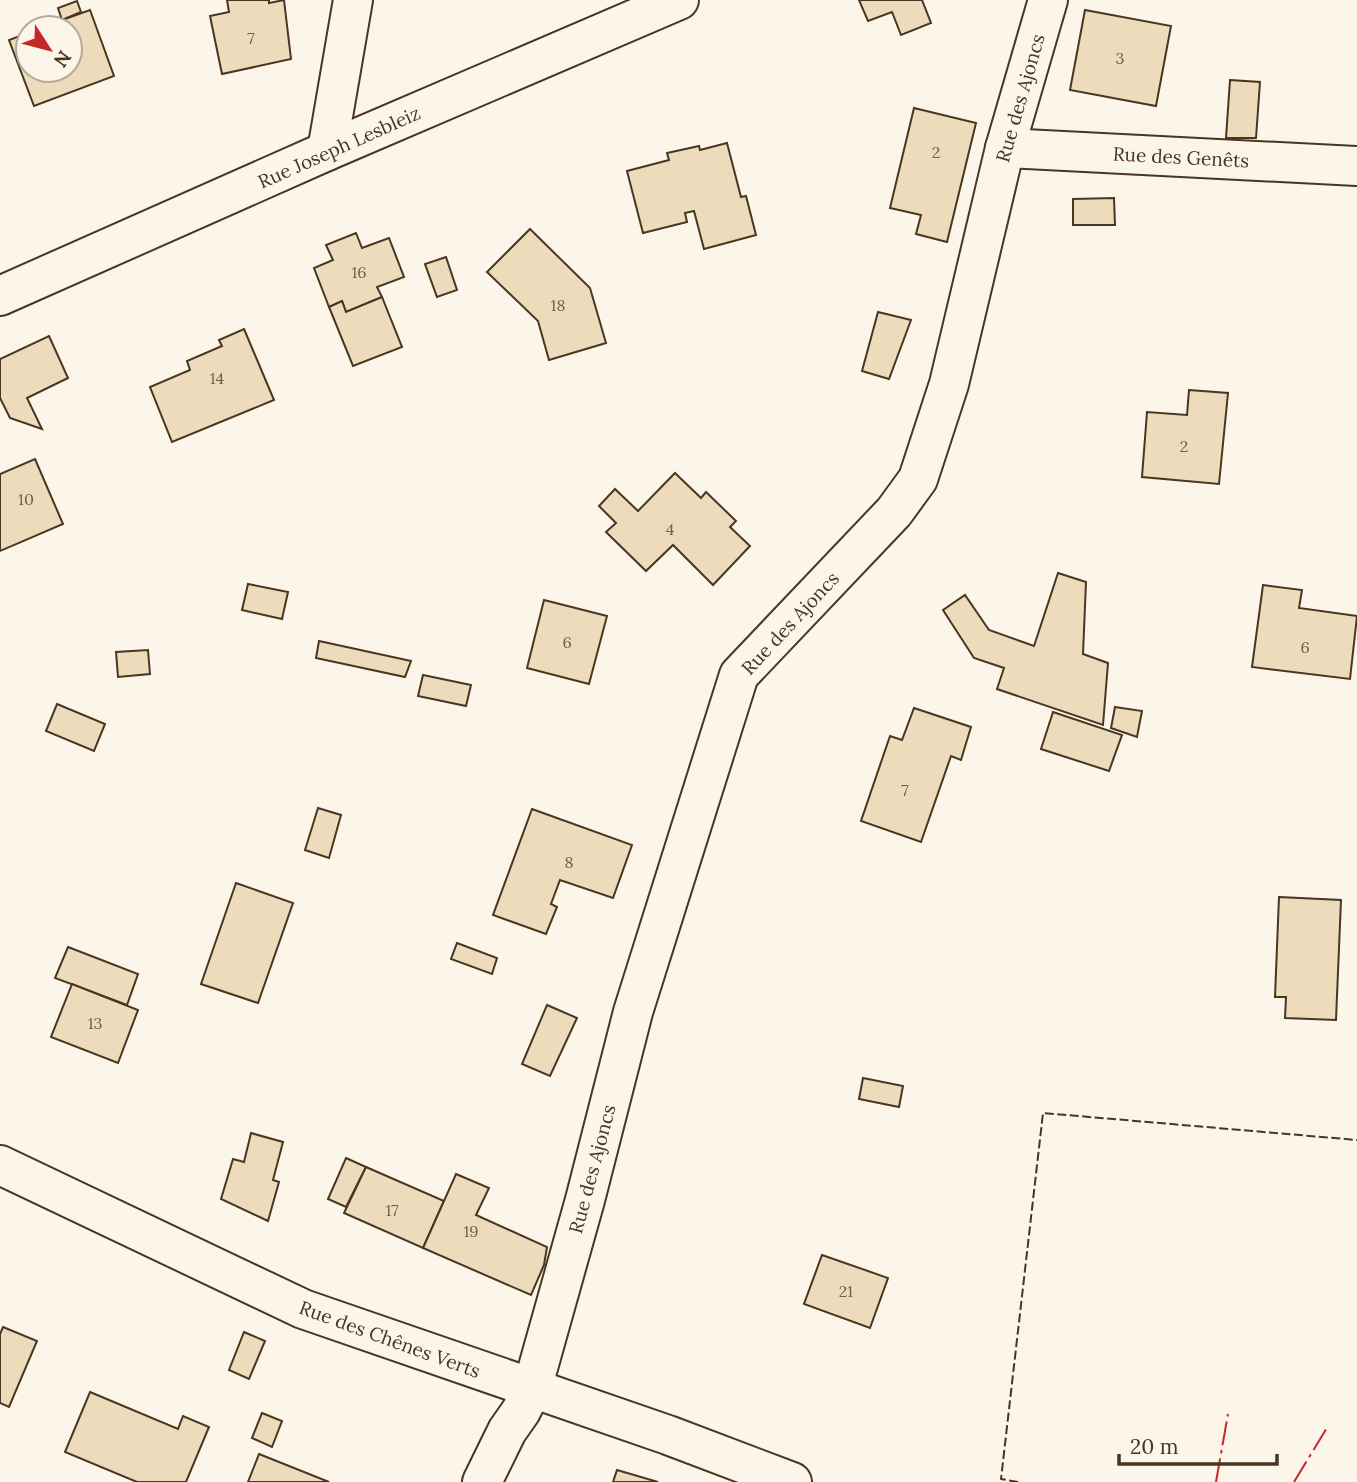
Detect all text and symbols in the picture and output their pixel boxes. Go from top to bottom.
north arrow [14,14,84,84]
house number: 7 [247,28,255,48]
street label: Rue des Ajoncs [990,31,1050,165]
text: N [49,46,77,72]
house number: 3 [1116,48,1125,68]
street label: Rue Joseph Lesbleiz [254,100,424,194]
street label: Rue des Genêts [1112,141,1250,173]
house number: 2 [932,142,940,162]
house number: 16 [351,262,367,282]
house number: 18 [551,295,565,315]
house number: 14 [210,368,225,388]
house number: 2 [1180,436,1188,456]
house number: 10 [18,489,34,509]
house number: 4 [666,519,675,539]
street label: Rue des Ajoncs [736,566,844,680]
house number: 6 [562,632,572,652]
house number: 6 [1300,637,1310,657]
house number: 7 [901,780,909,800]
house number: 8 [565,852,574,872]
house number: 13 [88,1013,102,1033]
street label: Rue des Ajoncs [563,1102,621,1236]
house number: 17 [385,1200,399,1220]
house number: 19 [463,1221,479,1241]
house number: 21 [839,1281,853,1301]
street label: Rue des Chênes Verts [296,1295,484,1383]
scale bar [1119,1422,1276,1466]
text: 20 m [1130,1433,1179,1460]

